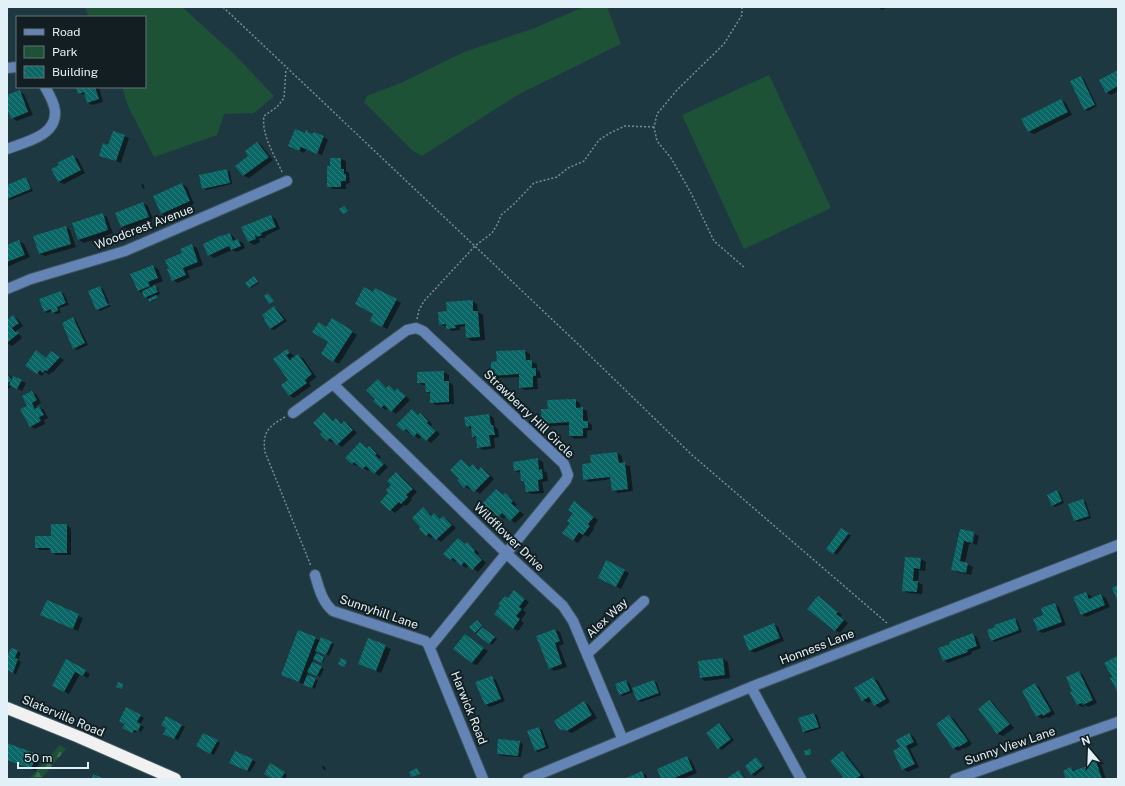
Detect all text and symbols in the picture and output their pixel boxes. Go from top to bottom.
legend [16,16,146,88]
text: Road [52,25,80,39]
text: Park [52,45,78,59]
text: Building [52,65,98,79]
street label: Woodcrest Avenue [93,202,195,252]
street label: Strawberry Hill Circle [481,367,577,461]
street label: Wildflower Drive [471,500,547,574]
street label: Sunnyhill Lane [338,592,420,632]
street label: Alex Way [583,595,631,641]
street label: Honness Lane [778,626,856,668]
street label: Harwick Road [448,669,490,747]
street label: Slaterville Road [20,692,106,740]
street label: Sunny View Lane [963,724,1057,768]
north arrow [1069,730,1109,770]
text: N [1080,733,1092,748]
scale bar [18,744,88,770]
text: 50 m [24,751,52,765]

